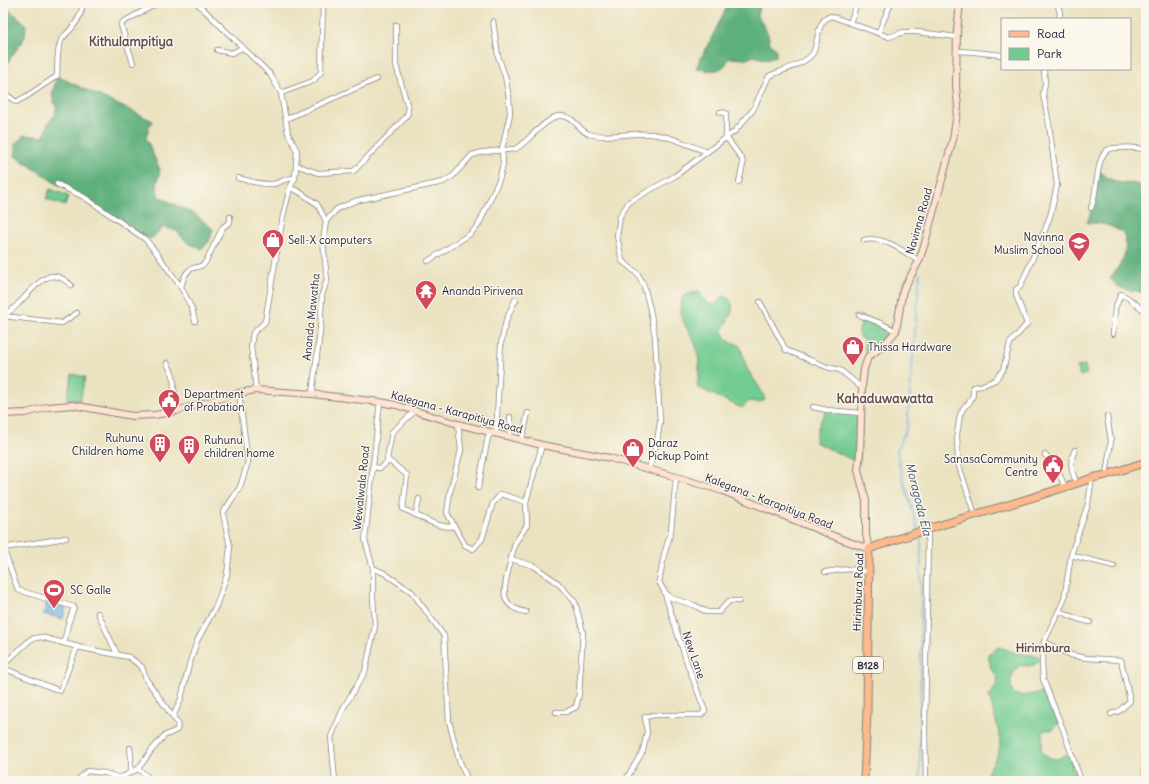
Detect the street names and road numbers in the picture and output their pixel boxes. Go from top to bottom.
street label: Navinna Road [903,185,935,256]
street label: Ananda Mawatha [299,273,323,361]
street label: Kalegana - Karapitiya Road [390,388,525,436]
street label: Wewalwala Road [350,444,372,531]
street label: Kalegana - Karapitiya Road [703,470,835,532]
street label: Hirimbura Road [850,552,866,631]
street label: New Lane [679,629,709,681]
road number: B128 [853,657,883,673]

